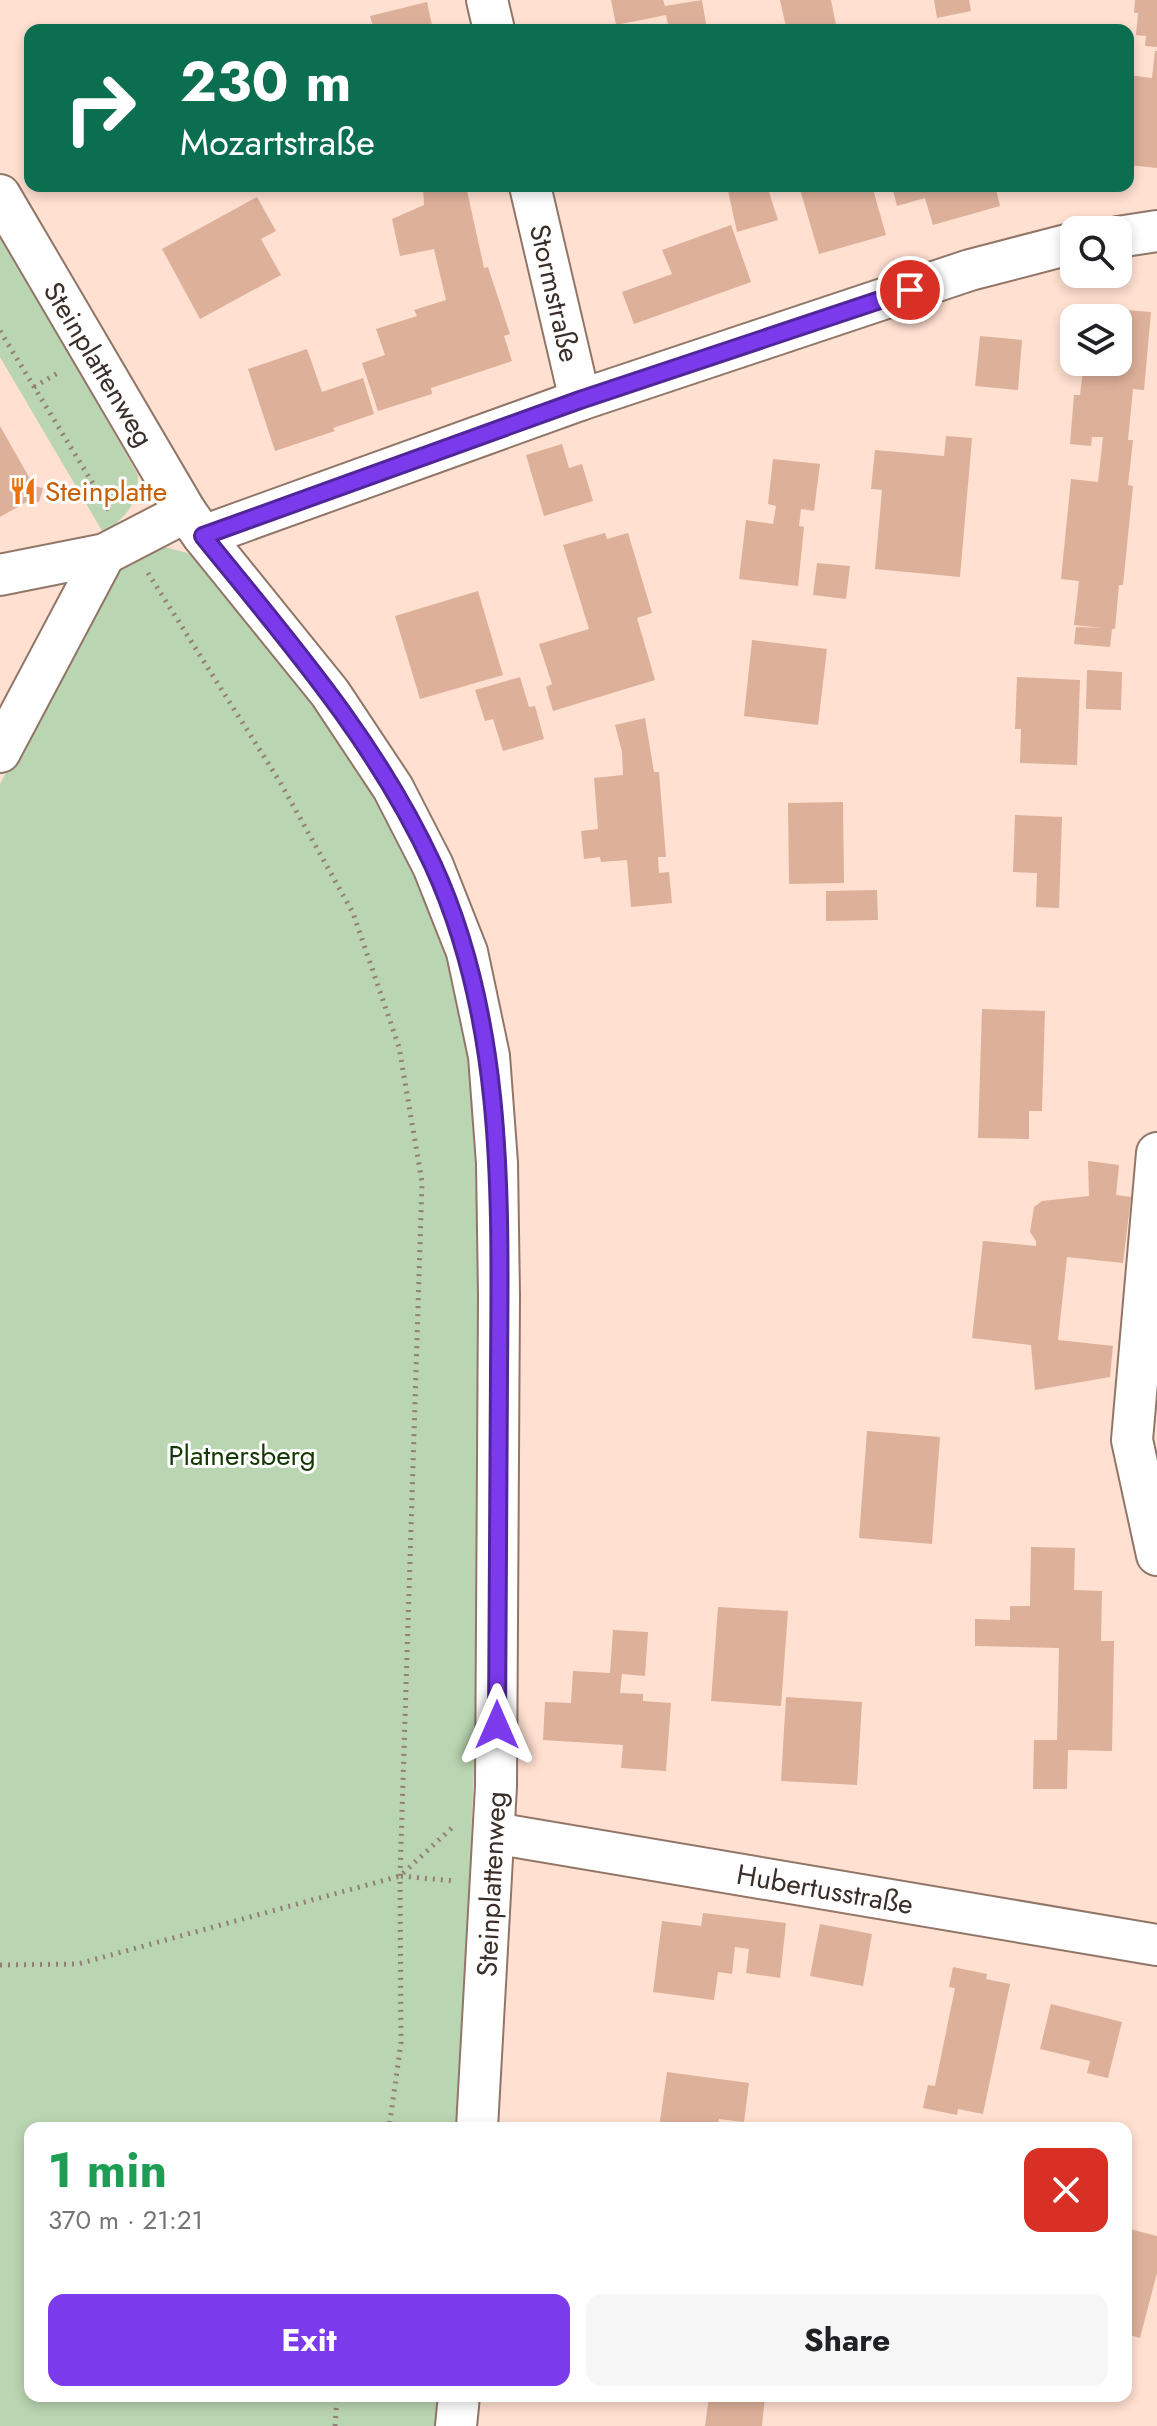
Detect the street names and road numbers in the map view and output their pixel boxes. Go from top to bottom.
street label: Stormstraße [519,220,590,366]
street label: Steinplattenweg [33,274,164,454]
street label: Steinplattenweg [466,1790,517,1978]
street label: Hubertusstraße [733,1854,916,1925]

